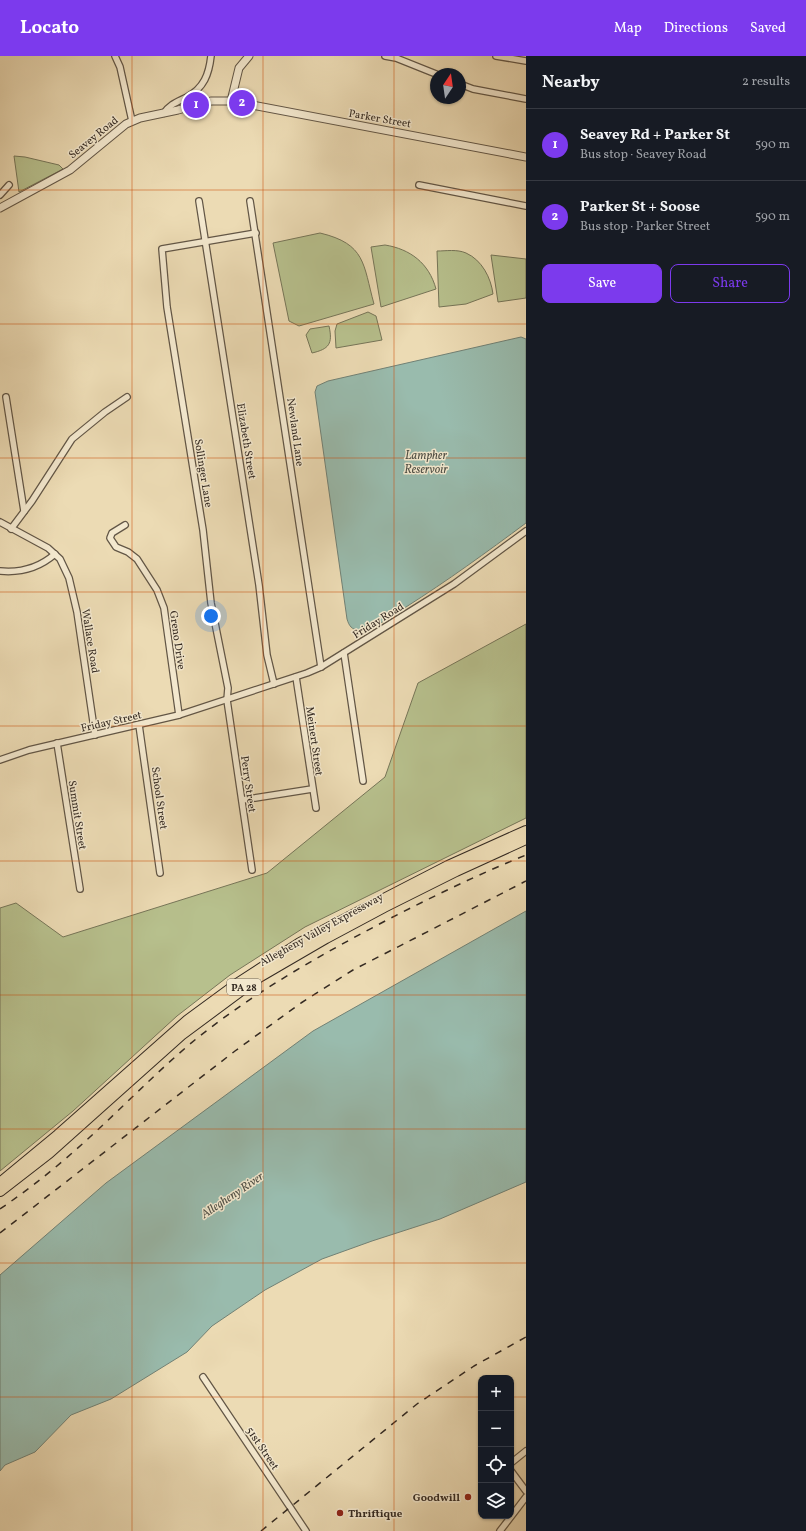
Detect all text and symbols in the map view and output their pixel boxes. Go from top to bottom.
text: Locato [20,15,79,41]
text: Map [614,19,642,38]
text: Directions [664,19,728,38]
text: Saved [750,19,786,38]
north arrow [430,68,466,104]
text: Nearby [542,71,600,94]
text: 2 results [742,73,790,91]
pin: 2 [229,88,255,118]
pin: 1 [183,90,209,120]
street label: Parker Street [347,107,412,132]
street label: Seavey Road [66,113,122,163]
text: Seavey Rd + Parker St [580,125,730,146]
text: 1 [552,136,558,154]
text: 590 m [755,136,790,154]
text: Bus stop · Seavey Road [580,146,707,164]
text: Parker St + Soose [580,197,700,218]
text: 2 [552,208,558,226]
text: 590 m [755,208,790,226]
text: Bus stop · Parker Street [580,218,710,236]
button: Save [542,264,662,303]
button: Share [670,264,790,303]
street label: Newland Lane [282,397,307,467]
street label: Elizabeth Street [232,402,259,481]
street label: Sollinger Lane [190,438,215,509]
water label: Lampher Reservoir [404,448,448,478]
street label: Friday Road [350,600,407,643]
your location [201,606,221,626]
street label: Wallace Road [77,608,102,674]
street label: Greno Drive [165,610,188,671]
street label: Meinert Street [301,706,326,777]
street label: Friday Street [80,708,143,737]
street label: Perry Street [236,755,259,814]
street label: School Street [147,766,170,831]
street label: Summit Street [64,780,89,851]
street label: Allegheny Valley Expressway [257,890,386,971]
road number: PA 28 [227,979,261,995]
water label: Allegheny River [197,1169,268,1223]
map controls [478,1375,514,1519]
button: + [478,1375,514,1411]
button: − [478,1411,514,1447]
street label: 51st Street [242,1424,282,1474]
button: locate [478,1447,514,1483]
button: layers [478,1483,514,1519]
place label: Goodwill [413,1491,460,1506]
marker: Goodwill [463,1492,473,1502]
place label: Thriftique [348,1507,403,1522]
marker: Thriftique [335,1508,345,1518]

